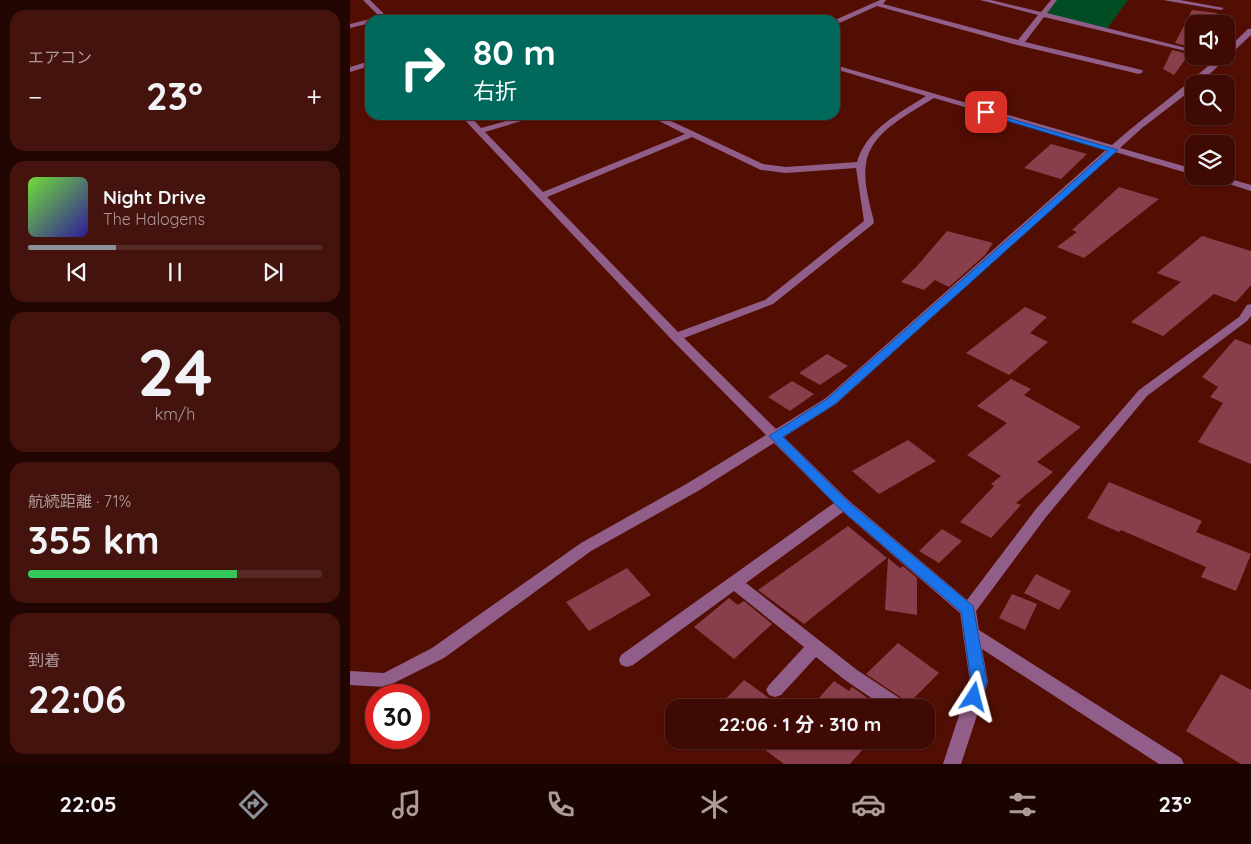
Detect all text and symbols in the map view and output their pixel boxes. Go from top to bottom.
map controls [1185,15,1235,185]
button: sound [1185,15,1235,65]
text: 80 m [473,30,556,74]
icon: right [390,35,455,100]
text: エアコン [28,47,92,67]
text: 23° [146,72,203,120]
button: search [1185,75,1235,125]
text: 右折 [473,77,517,105]
text: − [28,79,43,114]
text: + [306,79,322,114]
pin [965,91,1007,133]
icon: arrive [972,98,1000,126]
button: layers [1185,135,1235,185]
text: Night Drive [103,185,206,209]
text: The Halogens [103,209,205,229]
icon: previous [63,258,91,286]
icon: pause [161,258,189,286]
icon: next [259,258,287,286]
text: 24 [137,331,213,412]
text: km/h [155,404,195,424]
text: 航続距離 · 71% [28,491,131,511]
text: 355 km [28,516,159,564]
text: 到着 [28,650,60,670]
position arrow [947,670,999,722]
text: 22:06 [28,675,126,723]
speed limit sign: 30 [365,684,430,749]
text: 22:06 · 1 分 · 310 m [719,712,881,736]
icon: directions [236,787,271,822]
icon: music [389,787,424,822]
icon: phone [543,787,578,822]
icon: climate [697,787,732,822]
icon: car [851,787,886,822]
icon: filters [1005,787,1040,822]
text: 22:05 [59,790,117,818]
text: 23° [1159,790,1192,818]

